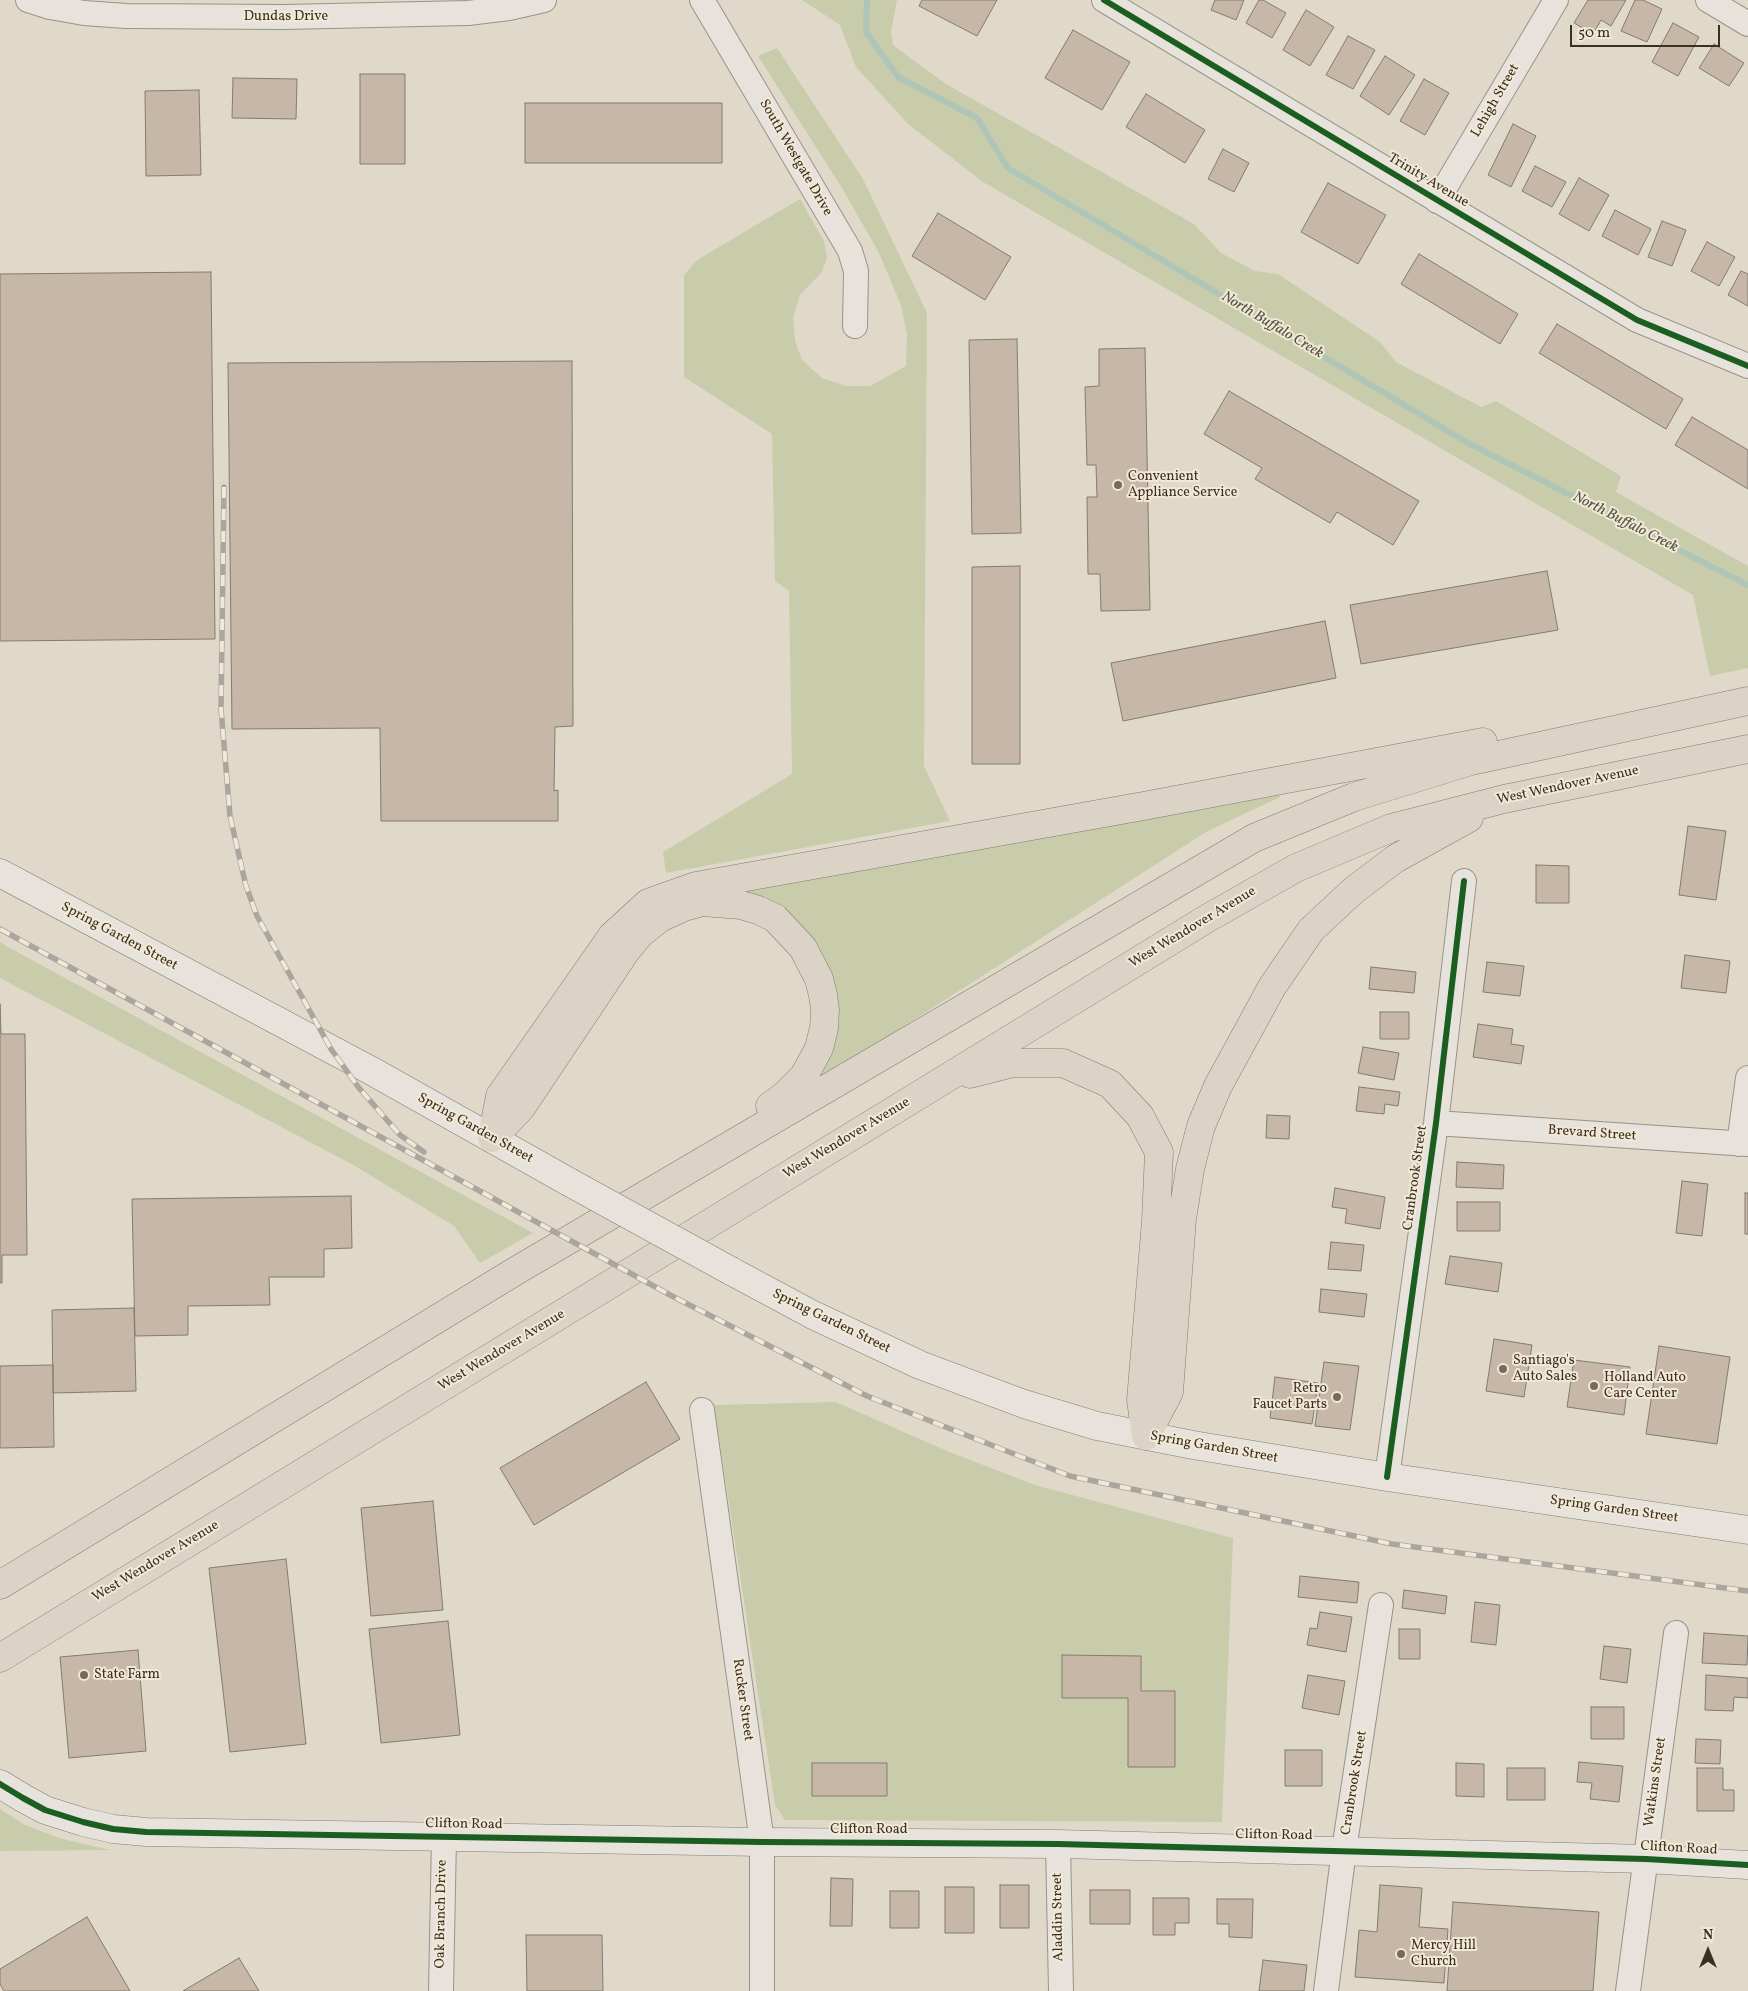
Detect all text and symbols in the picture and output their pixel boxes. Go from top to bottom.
street label: Dundas Drive [244,9,328,25]
scale bar [1573,15,1723,47]
text: 50 m [1578,23,1610,44]
street label: Lehigh Street [1468,61,1524,141]
street label: South Westgate Drive [755,97,835,219]
street label: Trinity Avenue [1385,150,1471,212]
water label: North Buffalo Creek [1218,289,1326,363]
place label: Convenient Appliance Service [1128,469,1237,502]
marker: Convenient Appliance Service [1112,479,1124,491]
water label: North Buffalo Creek [1569,489,1681,557]
street label: West Wendover Avenue [1495,763,1641,809]
street label: West Wendover Avenue [1127,884,1259,972]
street label: Spring Garden Street [58,899,180,975]
street label: Spring Garden Street [414,1090,536,1168]
street label: West Wendover Avenue [781,1095,913,1183]
street label: Brevard Street [1547,1123,1637,1145]
street label: Cranbrook Street [1400,1124,1432,1232]
street label: Spring Garden Street [769,1286,893,1358]
street label: West Wendover Avenue [436,1307,568,1395]
place label: Santiago's Auto Sales [1513,1353,1577,1385]
marker: Santiago's Auto Sales [1497,1363,1509,1375]
place label: Holland Auto Care Center [1604,1370,1686,1402]
marker: Holland Auto Care Center [1588,1380,1600,1392]
place label: Retro Faucet Parts [1252,1381,1327,1414]
marker: Retro Faucet Parts [1331,1391,1343,1403]
street label: Spring Garden Street [1149,1428,1279,1468]
street label: Spring Garden Street [1549,1493,1679,1527]
street label: West Wendover Avenue [90,1518,222,1606]
street label: Rucker Street [728,1658,756,1742]
place label: State Farm [94,1667,160,1683]
marker: State Farm [78,1669,90,1681]
street label: Cranbrook Street [1338,1729,1372,1837]
street label: Watkins Street [1641,1736,1671,1828]
street label: Clifton Road [425,1816,503,1834]
street label: Clifton Road [830,1822,908,1838]
street label: Clifton Road [1235,1827,1313,1845]
street label: Clifton Road [1640,1839,1718,1859]
street label: Oak Branch Drive [433,1859,451,1969]
street label: Aladdin Street [1050,1872,1068,1962]
north arrow [1683,1926,1733,1976]
text: N [1703,1926,1713,1945]
place label: Mercy Hill Church [1411,1938,1476,1970]
marker: Mercy Hill Church [1395,1948,1407,1960]

